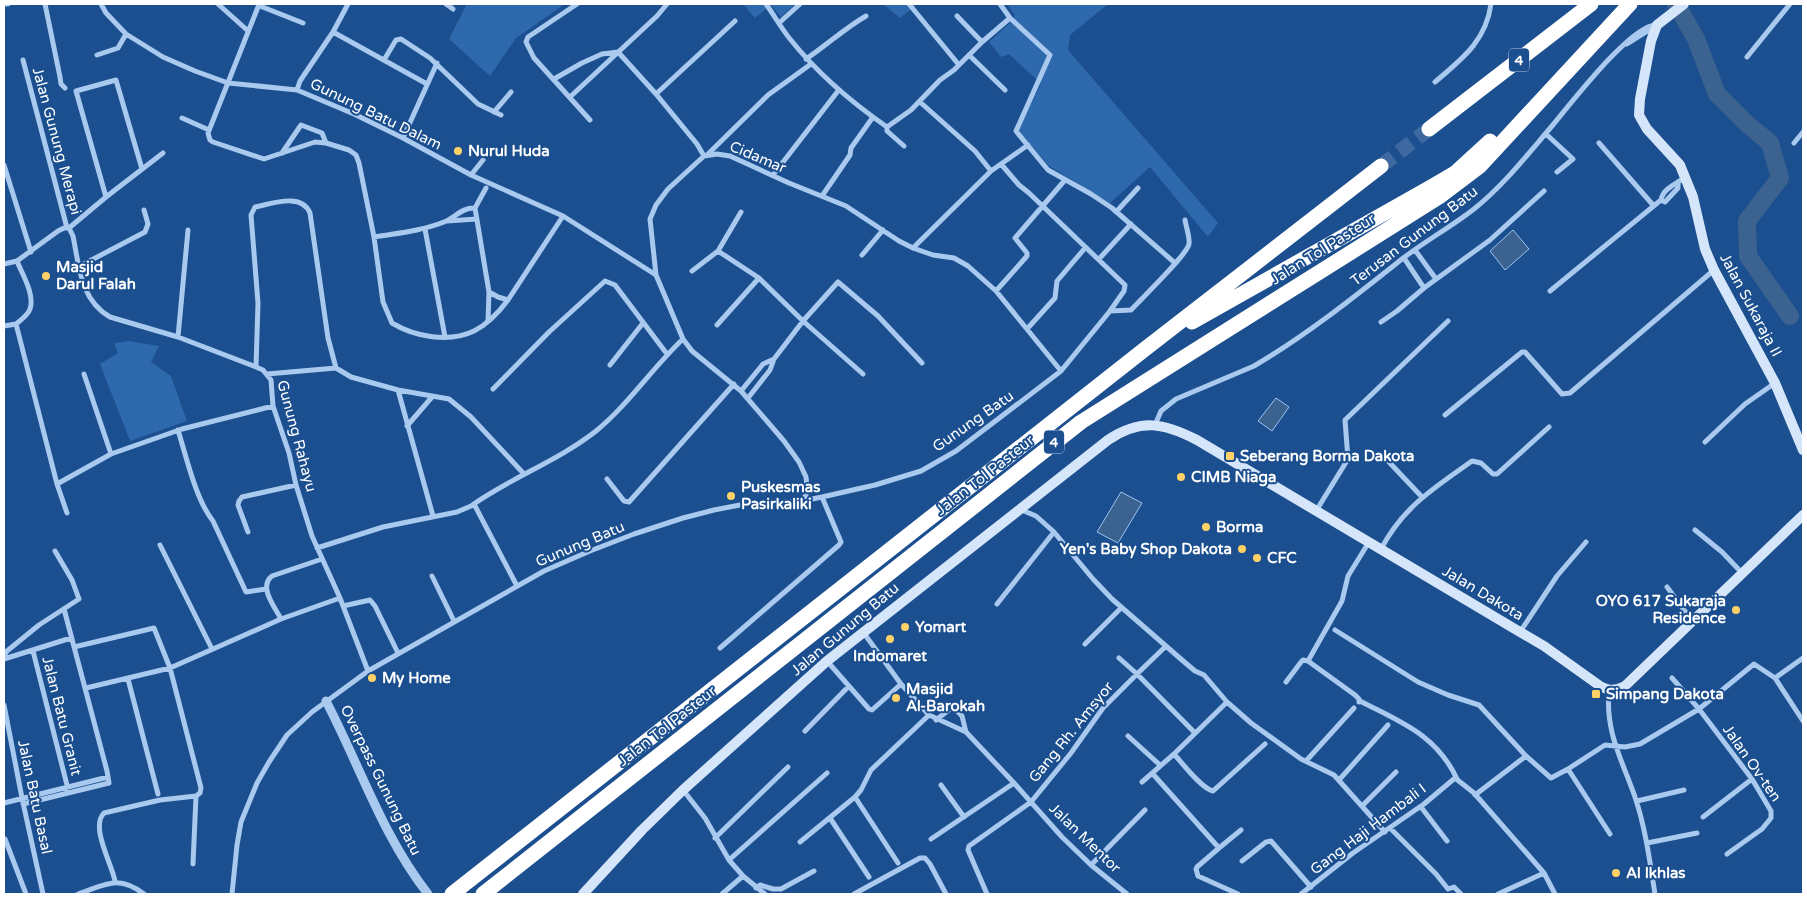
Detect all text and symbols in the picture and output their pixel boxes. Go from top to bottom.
road number: 4 [1509,48,1529,72]
street label: Jalan Gunung Merapi [29,65,85,217]
street label: Gunung Batu Dalam [307,74,445,154]
street label: Cidamar [727,137,789,177]
place label: Nurul Huda [468,142,550,160]
marker: Nurul Huda [452,145,464,157]
street label: Terusan Gunung Batu [1347,182,1481,290]
street label: Jalan Tol Pasteur [1267,209,1379,288]
street label: Jalan Sukaraja II [1716,250,1786,360]
place label: Masjid Darul Falah [56,258,136,293]
marker: Masjid Darul Falah [40,270,52,282]
street label: Gunung Rahayu [273,378,321,494]
street label: Gunung Batu [929,386,1017,456]
street label: Jalan Tol Pasteur [932,431,1038,519]
road number: 4 [1044,431,1064,454]
place label: Seberang Borma Dakota [1240,447,1414,466]
marker: Seberang Borma Dakota [1224,450,1236,462]
place label: CIMB Niaga [1191,468,1276,487]
marker: CIMB Niaga [1175,471,1187,483]
place label: Puskesmas Pasirkaliki [741,478,820,513]
marker: Puskesmas Pasirkaliki [725,490,737,502]
street label: Gunung Batu [533,517,627,571]
place label: Borma [1216,518,1263,536]
marker: Borma [1200,521,1212,533]
place label: Yen's Baby Shop Dakota [1060,540,1232,559]
marker: Yen's Baby Shop Dakota [1236,543,1248,555]
place label: CFC [1267,549,1297,567]
marker: CFC [1251,552,1263,564]
street label: Jalan Dakota [1439,562,1527,624]
street label: Jalan Gunung Batu [787,579,903,679]
place label: OYO 617 Sukaraja Residence [1596,592,1727,627]
marker: OYO 617 Sukaraja Residence [1730,604,1742,616]
place label: Yomart [915,618,967,636]
marker: Yomart [899,621,911,633]
marker: Indomaret [884,633,896,645]
place label: Indomaret [853,647,927,665]
street label: Jalan Batu Granit [38,655,86,778]
place label: My Home [382,669,451,688]
marker: My Home [366,672,378,684]
street label: Gang Rh. Amsyor [1025,678,1117,786]
place label: Masjid Al-Barokah [906,680,985,715]
street label: Jalan Tol Pasteur [614,682,720,770]
place label: Simpang Dakota [1606,685,1724,704]
marker: Simpang Dakota [1590,688,1602,700]
marker: Masjid Al-Barokah [890,692,902,704]
street label: Overpass Gunung Batu [337,702,425,858]
street label: Jalan Ov-ten [1719,721,1785,805]
street label: Jalan Batu Basal [14,738,56,856]
street label: Gang Haji Hambali I [1306,780,1430,878]
street label: Jalan Mentor [1045,799,1125,877]
place label: Al Ikhlas [1626,864,1686,882]
marker: Al Ikhlas [1610,867,1622,879]

